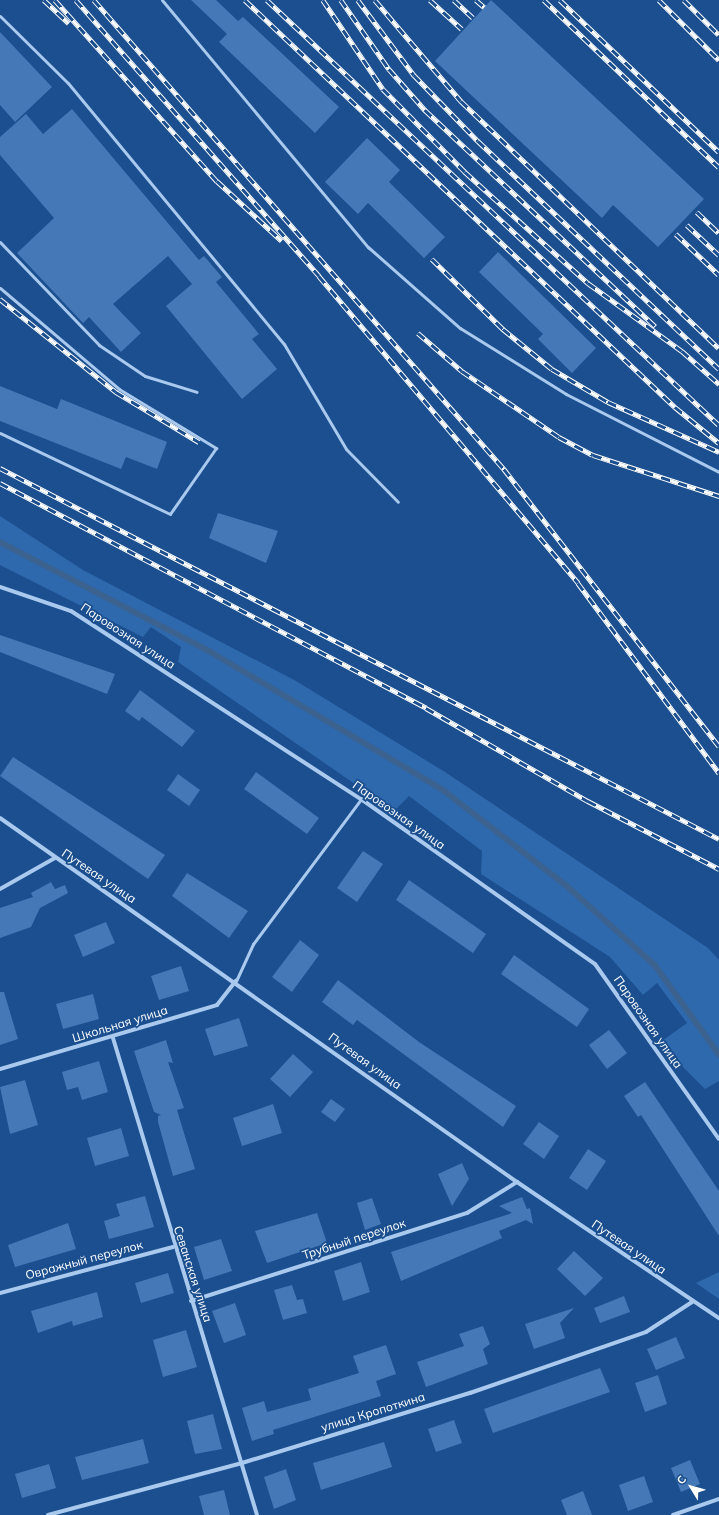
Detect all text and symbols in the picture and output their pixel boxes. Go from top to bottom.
street label: Паровозная улица [78,600,178,672]
street label: Паровозная улица [350,778,448,852]
street label: Путевая улица [59,846,139,906]
street label: Паровозная улица [611,973,685,1071]
street label: Школьная улица [71,1003,169,1045]
street label: Путевая улица [326,1030,404,1092]
street label: Трубный переулок [301,1216,407,1262]
street label: Путевая улица [589,1217,669,1277]
street label: Севанская улица [171,1224,215,1324]
street label: Овражный переулок [24,1237,144,1283]
street label: улица Кропоткина [319,1389,427,1435]
north arrow [671,1467,711,1507]
text: С [674,1473,689,1487]

